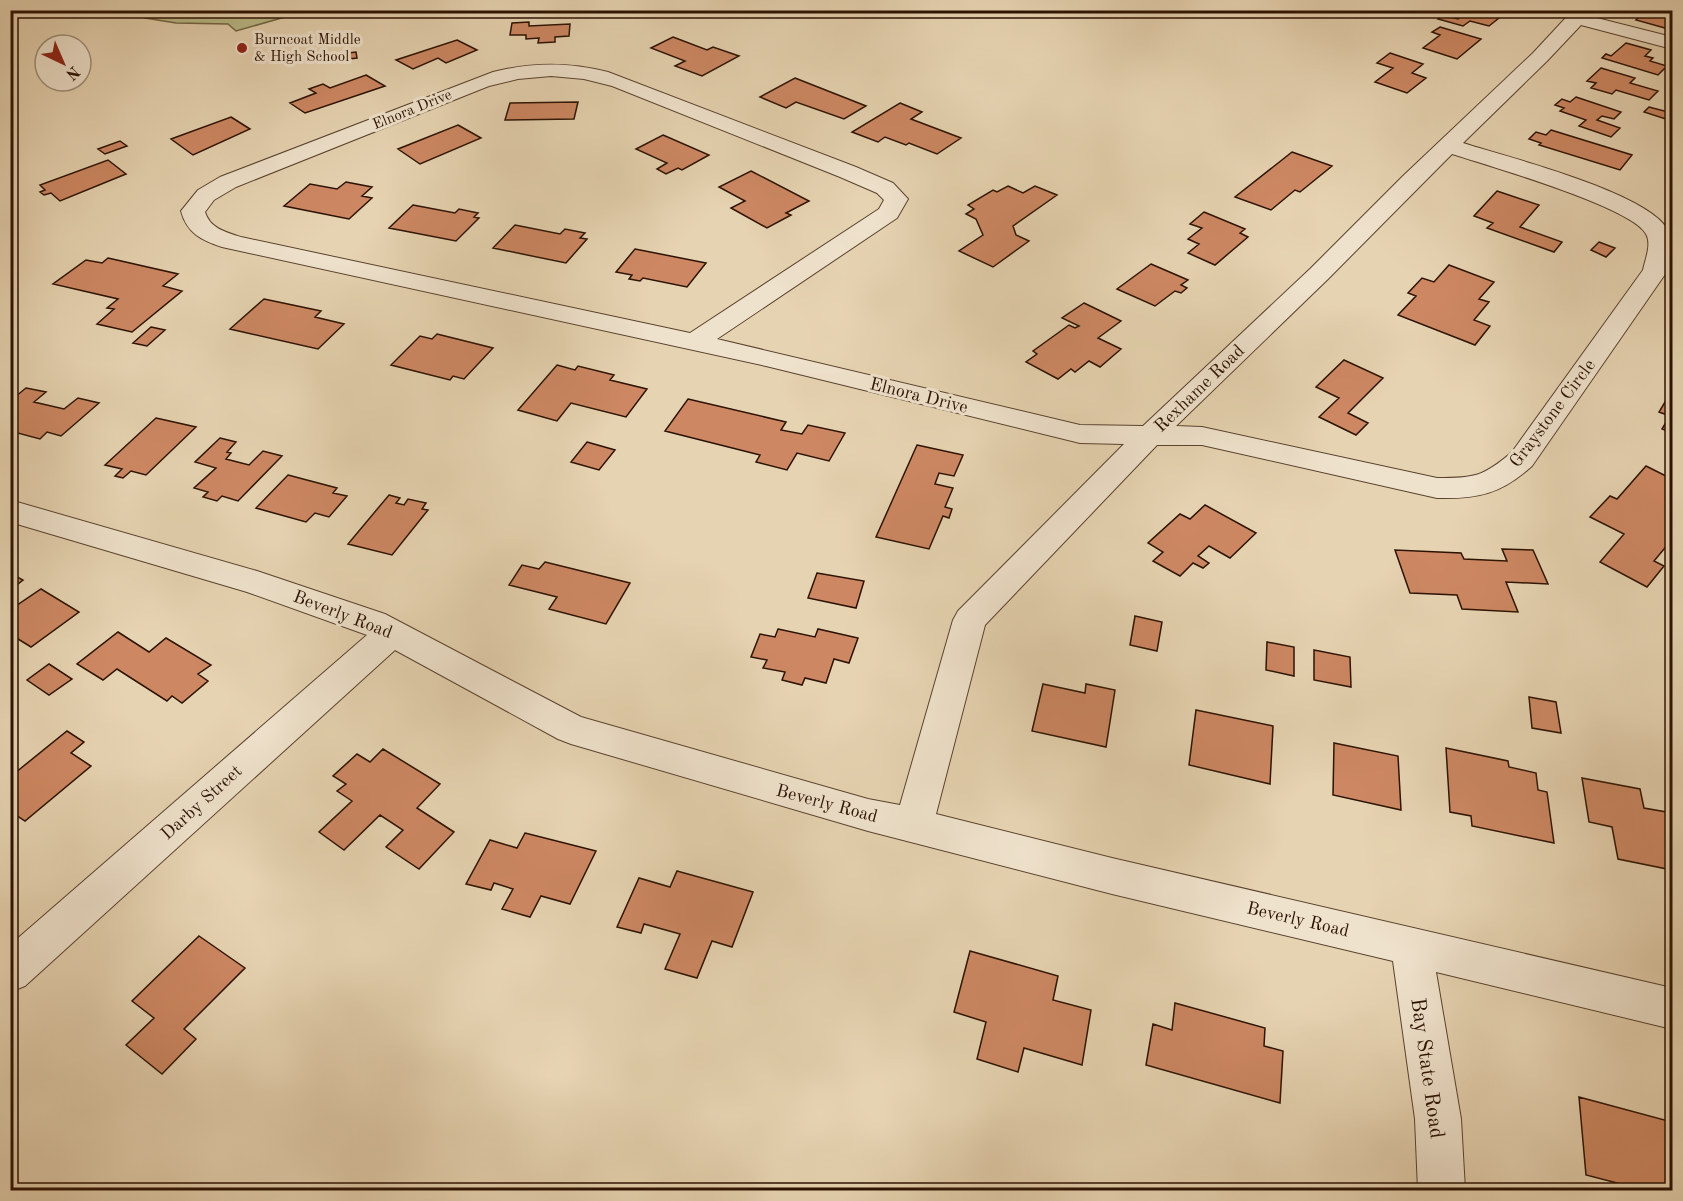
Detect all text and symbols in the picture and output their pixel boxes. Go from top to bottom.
north arrow [33,33,93,93]
place label: Burncoat Middle & High School [254,33,361,65]
marker: Burncoat Middle & High School [235,41,249,55]
text: N [62,62,82,83]
street label: Elnora Drive [371,88,454,133]
street label: Rexhame Road [1151,342,1248,436]
street label: Graystone Circle [1507,356,1599,471]
street label: Elnora Drive [868,375,970,417]
street label: Beverly Road [291,588,395,642]
street label: Darby Street [158,762,246,843]
street label: Beverly Road [774,782,880,826]
street label: Beverly Road [1245,899,1351,941]
street label: Bay State Road [1406,996,1447,1140]

